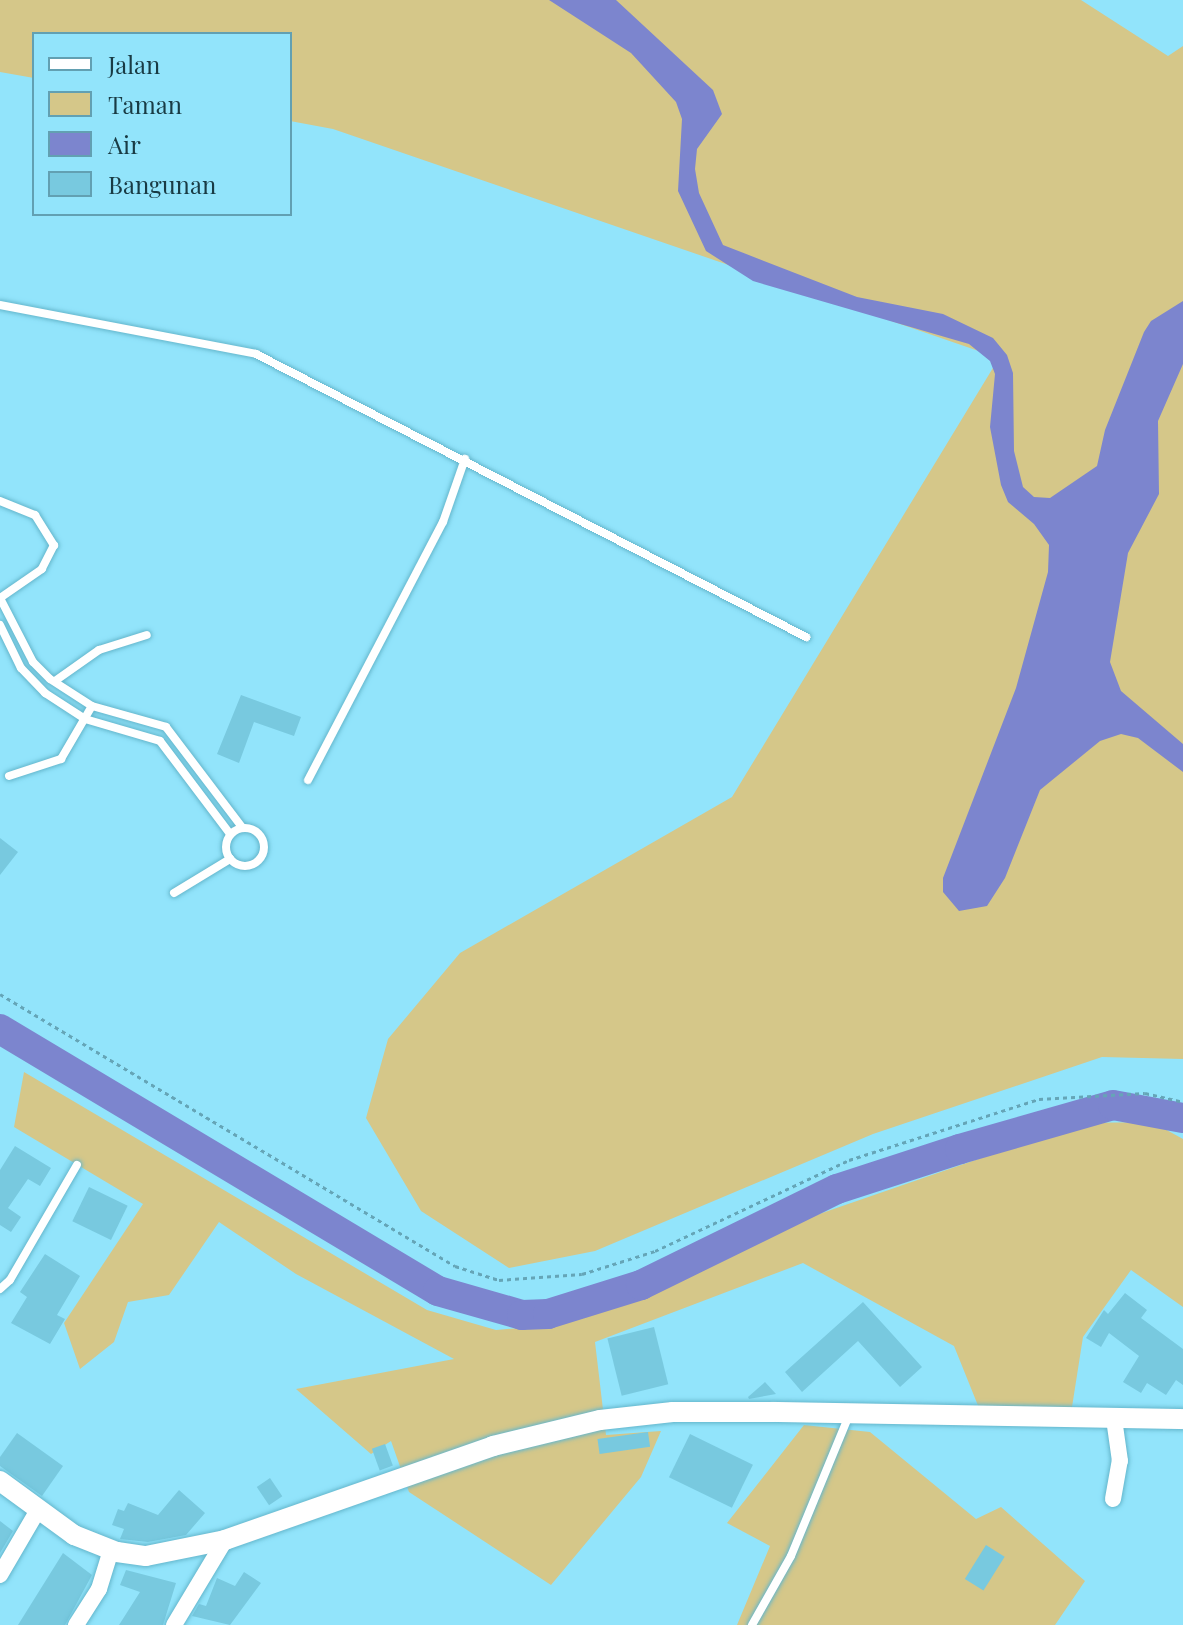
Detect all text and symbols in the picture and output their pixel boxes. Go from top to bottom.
legend [32,32,292,216]
text: Jalan [108,48,160,80]
text: Taman [108,88,182,120]
text: Air [108,128,141,160]
text: Bangunan [108,168,216,200]

